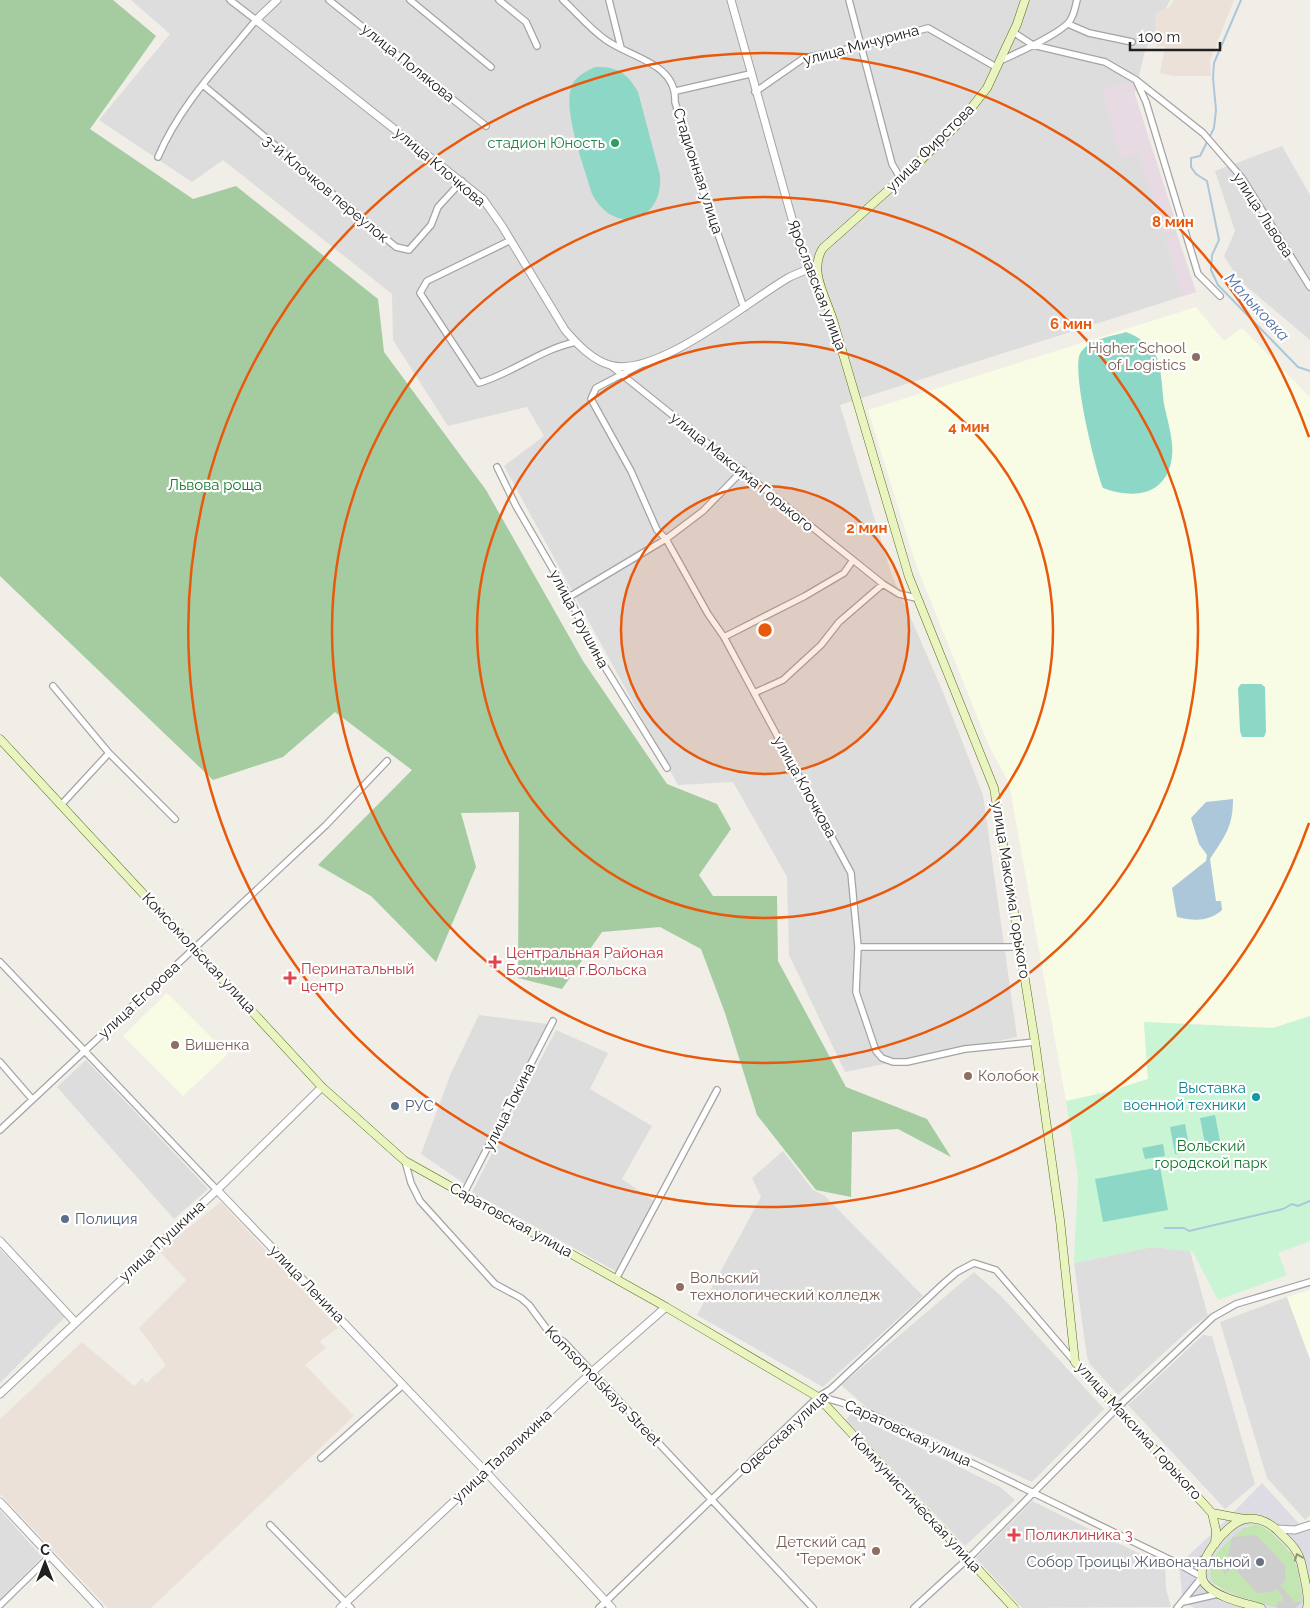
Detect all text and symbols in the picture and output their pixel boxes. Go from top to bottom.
street label: улица Полякова [358,20,458,106]
scale bar [1130,20,1220,52]
street label: улица Мичурина [801,21,921,69]
text: 100 m [1138,28,1180,46]
street label: улица Фирстова [882,100,978,196]
street label: Стадионная улица [669,106,727,236]
street label: улица Клочкова [391,124,489,210]
street label: 3-й Клочков переулок [259,131,393,247]
place label: стадион Юность [487,134,605,152]
marker: стадион Юность [609,137,621,149]
street label: улица Львова [1229,169,1297,261]
text: 8 мин [1152,213,1194,231]
street label: Ярославская улица [784,217,850,353]
water label: Малыковка [1221,269,1294,345]
text: 6 мин [1050,315,1092,333]
place label: Higher School of Logistics [1088,339,1187,374]
marker: Higher School of Logistics [1190,351,1202,363]
street label: улица Максима Горького [667,409,817,535]
text: 4 мин [948,418,990,436]
park label: Львова роща [168,476,262,494]
text: 2 мин [846,519,888,537]
street label: улица Грушина [545,567,613,671]
centre of rings [756,621,774,639]
street label: улица Клочкова [770,733,840,841]
street label: улица Максима Горького [988,800,1034,980]
street label: Комсомольская улица [138,889,260,1017]
place label: Центральная Районая Больница г.Вольска [506,944,663,979]
marker: Центральная Районая Больница г.Вольска [488,955,502,969]
street label: улица Егорова [95,958,183,1042]
place label: Перинатальный центр [301,960,414,995]
marker: Перинатальный центр [283,971,297,985]
place label: Вишенка [185,1036,249,1054]
marker: Вишенка [169,1039,181,1051]
street label: улица Токина [479,1060,539,1154]
place label: Колобок [978,1067,1039,1085]
marker: Колобок [962,1070,974,1082]
place label: Выставка военной техники [1123,1079,1246,1114]
marker: Выставка военной техники [1250,1091,1262,1103]
place label: РУС [405,1097,434,1115]
marker: РУС [389,1100,401,1112]
park label: Вольский городской парк [1155,1137,1268,1172]
street label: Саратовская улица [446,1179,576,1261]
street label: улица Пушкина [115,1197,209,1285]
place label: Полиция [75,1210,137,1228]
marker: Полиция [59,1213,71,1225]
street label: улица Ленина [266,1242,348,1326]
place label: Вольский технологический колледж [690,1269,881,1304]
marker: Вольский технологический колледж [674,1281,686,1293]
street label: Komsomolskaya Street [541,1322,665,1450]
street label: улица Максима Горького [1072,1358,1206,1504]
street label: Одесская улица [736,1387,832,1479]
street label: Саратовская улица [842,1396,974,1470]
street label: улица Талалихина [449,1405,555,1507]
street label: Коммунистическая улица [847,1430,985,1576]
place label: Поликлиника 3 [1025,1526,1133,1544]
marker: Поликлиника 3 [1007,1528,1021,1542]
place label: Детский сад "Теремок" [776,1533,866,1568]
north arrow [20,1538,70,1588]
text: С [40,1542,50,1558]
marker: Детский сад "Теремок" [870,1545,882,1557]
place label: Собор Троицы Живоначальной [1027,1553,1250,1571]
one-way arrow [1294,1553,1305,1562]
marker: Собор Троицы Живоначальной [1254,1556,1266,1568]

